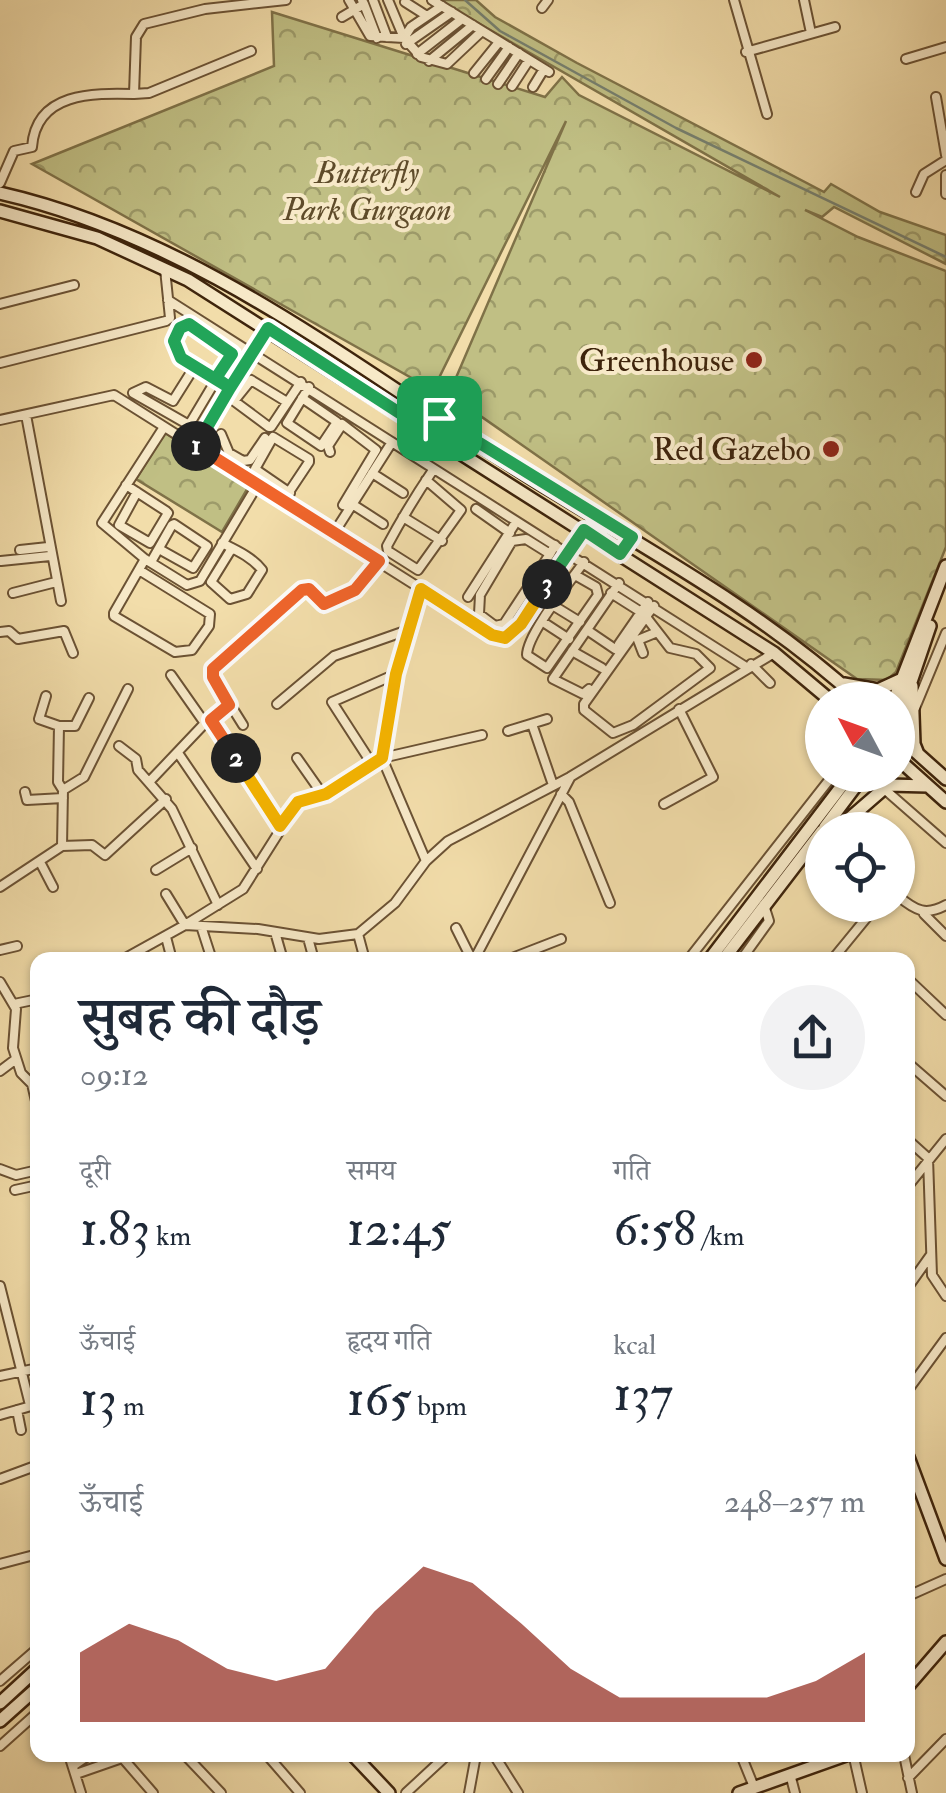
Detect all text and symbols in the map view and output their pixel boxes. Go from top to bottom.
park label: Butterfly Park Gurgaon [281,153,452,230]
place label: Greenhouse [579,341,734,381]
marker: Greenhouse [743,349,765,371]
pin [397,376,482,461]
icon: arrive [412,391,467,446]
pin: 1 [171,421,221,471]
text: 1 [191,428,201,463]
place label: Red Gazebo [652,430,811,470]
marker: Red Gazebo [820,438,842,460]
pin: 3 [522,559,572,609]
text: 3 [542,566,552,601]
north arrow [805,682,915,792]
map controls [805,682,915,922]
pin: 2 [211,733,261,783]
text: 2 [229,740,243,775]
button: locate [805,812,915,922]
text: सुबह की दौड़ [80,983,320,1052]
button: share [760,985,865,1090]
text: 09:12 [80,1055,148,1095]
text: दूरी [80,1154,110,1189]
text: समय [347,1154,396,1189]
text: गति [613,1154,650,1189]
text: 1.83 [80,1198,150,1261]
text: 12:45 [347,1198,451,1261]
text: 6:58 [613,1198,696,1261]
text: km [150,1219,191,1254]
text: /km [696,1219,745,1254]
text: ऊँचाई [80,1324,135,1359]
text: हृदय गति [347,1324,431,1359]
text: kcal [613,1328,656,1363]
text: 137 [613,1363,673,1426]
text: 13 [80,1368,117,1431]
text: 165 [347,1368,411,1431]
text: m [117,1389,145,1424]
text: bpm [411,1389,467,1424]
text: ऊँचाई [80,1482,143,1522]
text: 248–257 m [724,1482,865,1522]

